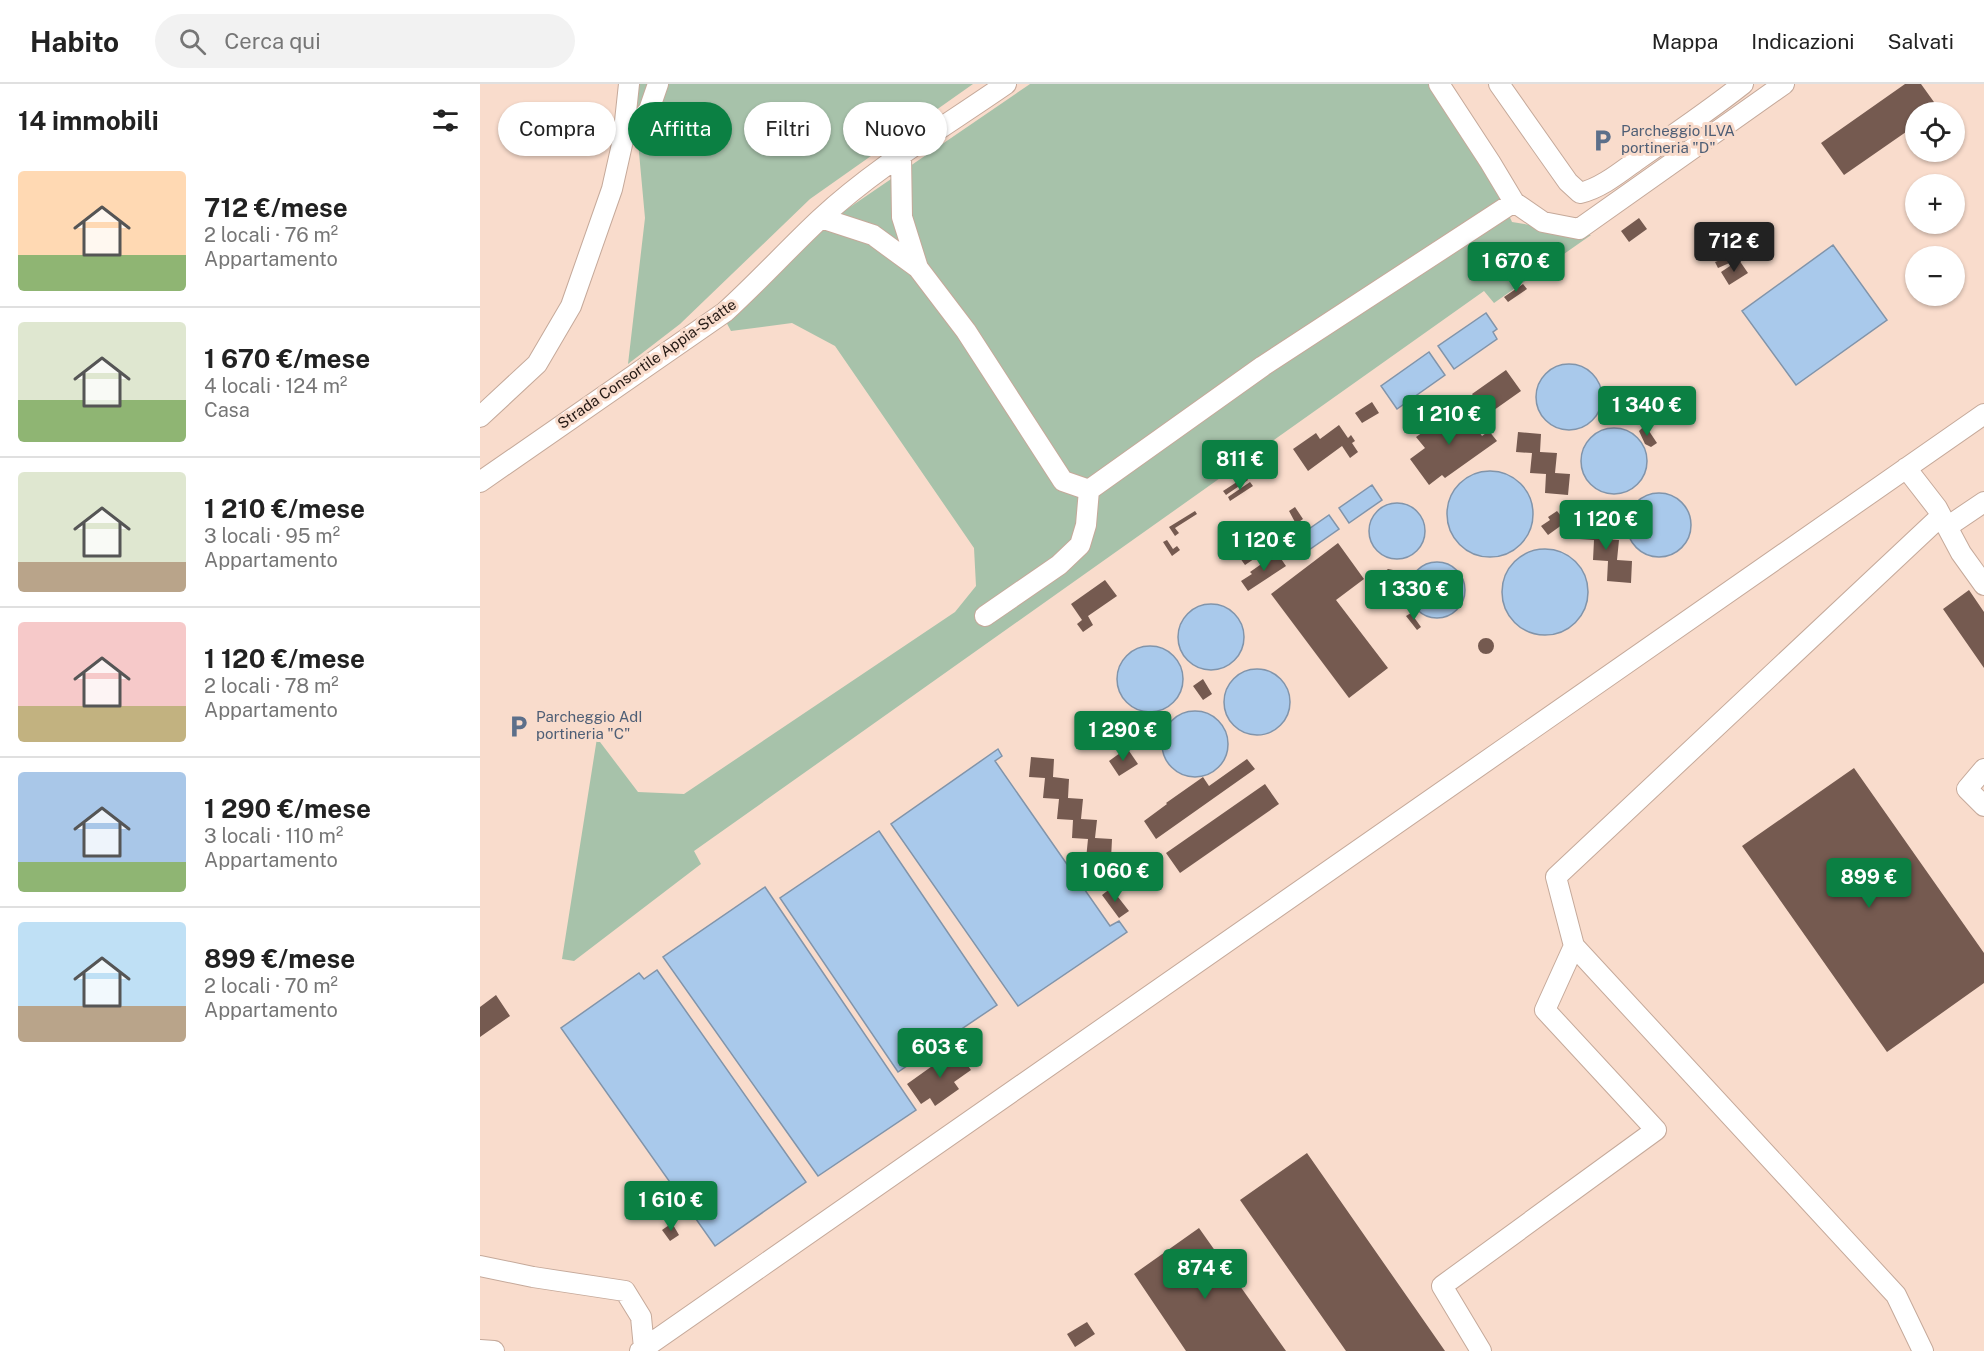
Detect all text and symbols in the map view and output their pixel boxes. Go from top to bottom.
search box [155,14,575,68]
text: Habito [30,25,119,58]
icon: search [176,25,209,58]
text: Cerca qui [224,28,321,54]
text: Mappa [1652,29,1718,54]
text: Indicazioni [1751,29,1855,54]
text: Salvati [1888,29,1954,54]
chip: Compra [498,102,616,156]
chip: Affitta [628,102,732,156]
chip: Filtri [744,102,831,156]
chip: Nuovo [843,102,947,156]
map controls [1905,102,1965,306]
button: locate [1905,102,1965,162]
icon: filters [429,104,462,137]
text: 14 immobili [18,105,159,136]
place label: Parcheggio ILVA portineria "D" [1621,122,1735,156]
parking icon: Parcheggio ILVA portineria "D" [1590,127,1616,153]
button: + [1905,174,1965,234]
text: 712 €/mese [204,192,348,223]
icon: home [66,195,138,267]
pin: 712 € [1692,222,1776,273]
text: 2 locali · 76 m² [204,223,338,247]
text: 712 € [1708,229,1760,253]
pin: 1 670 € [1461,242,1571,293]
button: − [1905,246,1965,306]
text: Appartamento [204,247,338,271]
text: 1 670 € [1482,249,1550,273]
street label: Strada Consortile Appia-Statte [554,295,739,432]
text: 1 670 €/mese [204,343,370,374]
icon: home [66,346,138,418]
text: 4 locali · 124 m² [204,374,347,398]
pin: 1 340 € [1592,386,1702,437]
text: 1 340 € [1612,393,1682,417]
pin: 1 210 € [1394,395,1504,446]
text: Casa [204,398,250,422]
text: 1 210 € [1417,402,1481,426]
pin: 811 € [1198,440,1282,491]
text: 811 € [1216,447,1264,471]
text: 1 210 €/mese [204,493,365,524]
icon: home [66,496,138,568]
pin: 1 120 € [1551,500,1661,551]
text: 1 120 € [1574,507,1638,531]
pin: 1 120 € [1209,521,1319,572]
text: 3 locali · 95 m² [204,524,340,548]
text: 1 120 € [1232,528,1296,552]
text: Appartamento [204,548,338,572]
pin: 1 330 € [1359,570,1469,621]
text: 1 330 € [1379,577,1449,601]
text: 1 120 €/mese [204,643,365,674]
icon: home [66,646,138,718]
text: 2 locali · 78 m² [204,674,339,698]
text: Appartamento [204,698,338,722]
place label: Parcheggio AdI portineria "C" [536,708,642,742]
pin: 1 290 € [1068,711,1178,762]
parking icon: Parcheggio AdI portineria "C" [505,713,531,739]
text: 1 290 € [1088,718,1158,742]
text: 1 290 €/mese [204,793,371,824]
icon: home [66,796,138,868]
text: 3 locali · 110 m² [204,824,343,848]
text: Appartamento [204,848,338,872]
pin: 1 060 € [1060,852,1170,903]
pin: 899 € [1827,858,1911,909]
text: 1 060 € [1080,859,1150,883]
text: 899 € [1840,865,1898,889]
text: 899 €/mese [204,943,355,974]
icon: home [66,946,138,1018]
text: 2 locali · 70 m² [204,974,338,998]
text: Appartamento [204,998,338,1022]
pin: 603 € [898,1028,982,1079]
text: 603 € [912,1035,968,1059]
pin: 1 610 € [616,1181,726,1232]
text: 1 610 € [638,1188,704,1212]
pin: 874 € [1163,1249,1247,1300]
text: 874 € [1177,1256,1233,1280]

